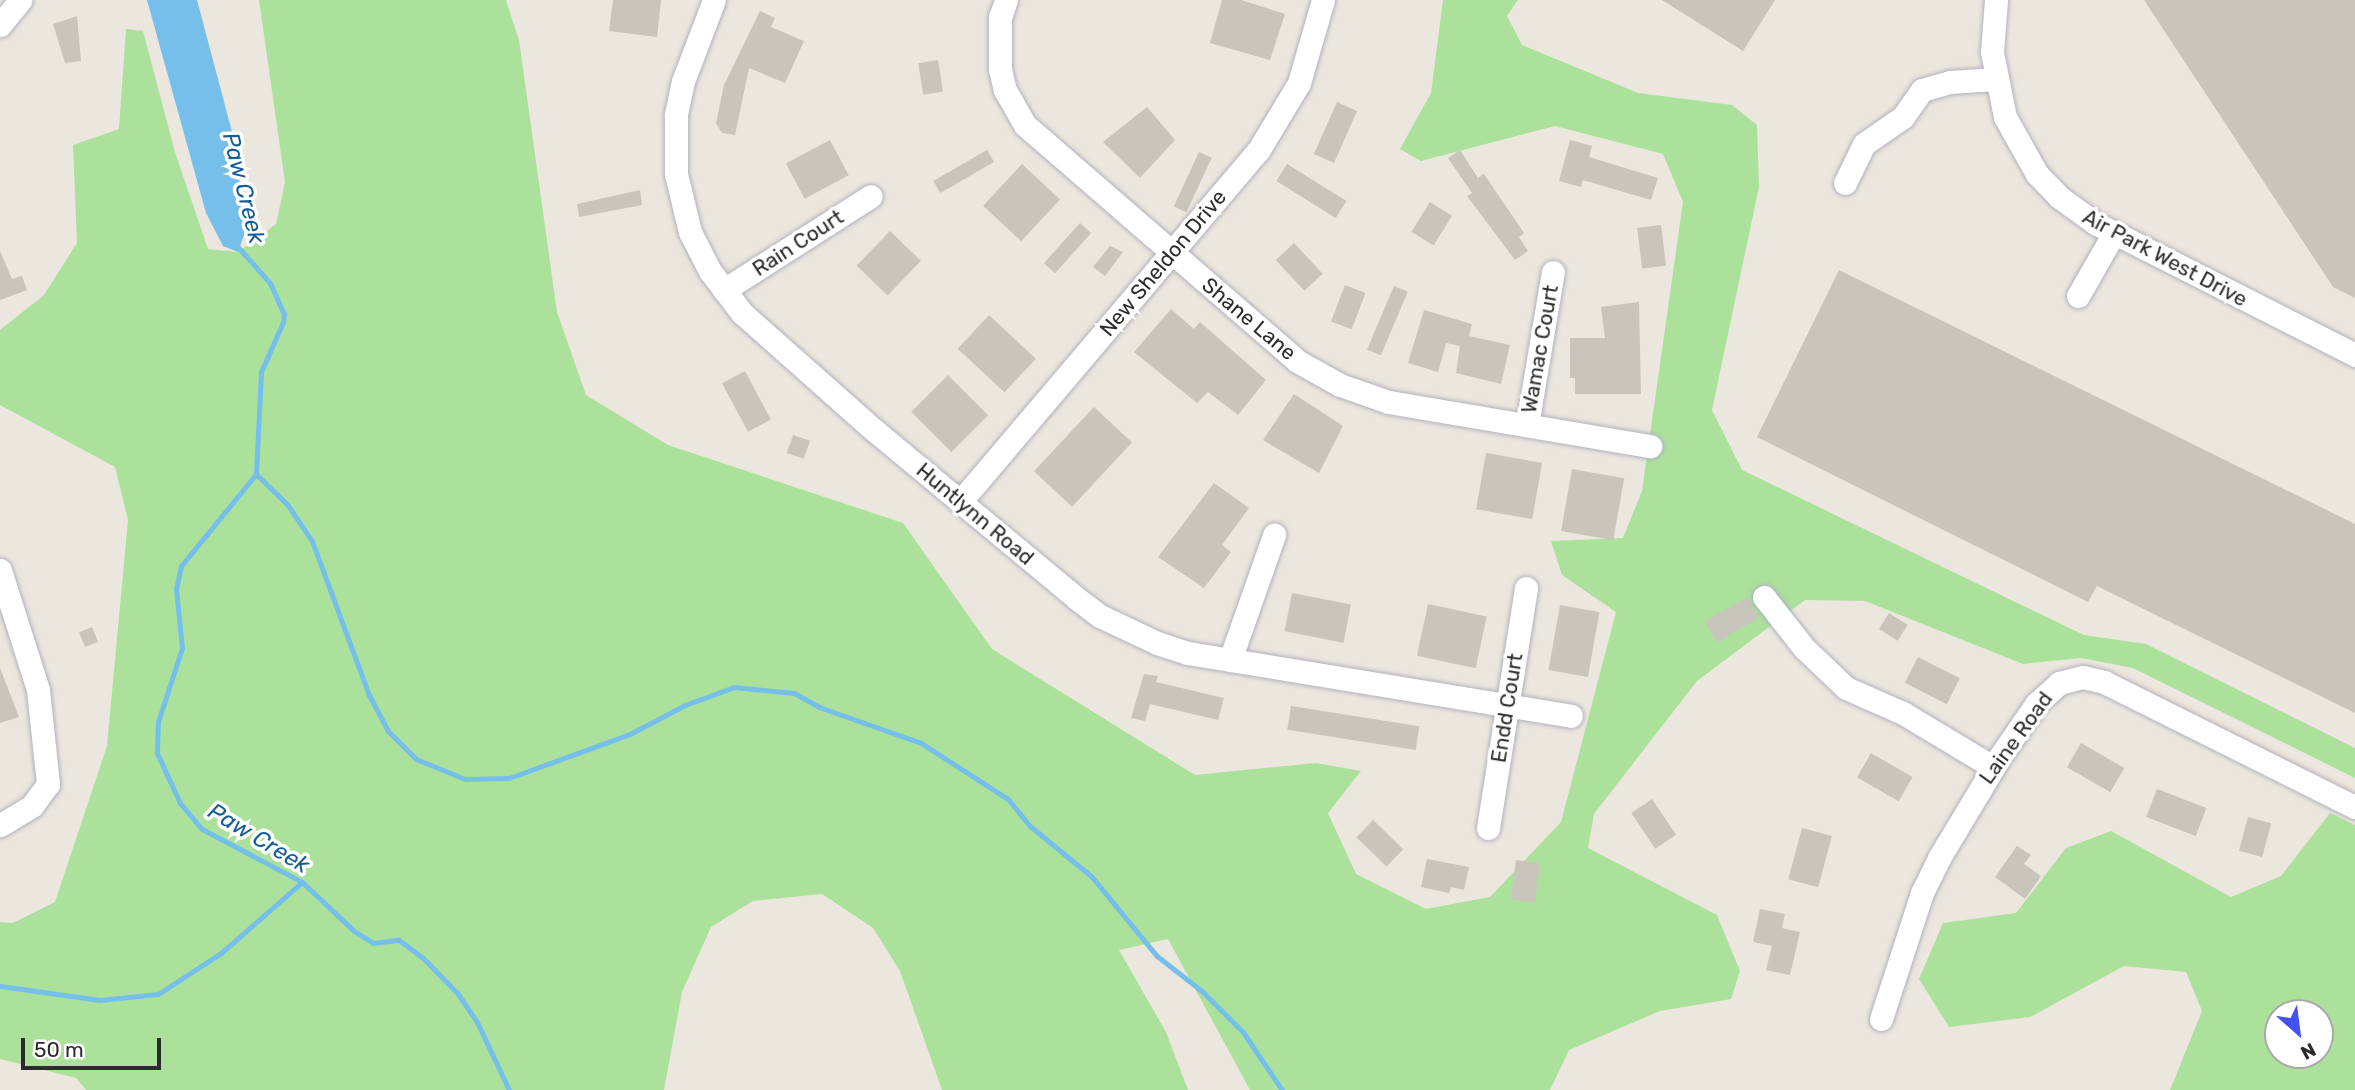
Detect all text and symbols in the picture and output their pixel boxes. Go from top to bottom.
water label: Paw Creek [217,129,271,247]
street label: New Sheldon Drive [1094,185,1232,341]
street label: Rain Court [748,204,848,282]
street label: Air Park West Drive [2078,204,2252,312]
street label: Shane Lane [1197,272,1301,366]
street label: Wamac Court [1516,283,1564,415]
street label: Huntlynn Road [911,458,1039,570]
street label: Endd Court [1486,651,1528,765]
street label: Laine Road [1974,687,2058,789]
water label: Paw Creek [203,797,315,879]
north arrow [2264,999,2334,1069]
scale bar [24,1024,164,1068]
text: 50 m [34,1037,84,1062]
text: N [2297,1038,2320,1065]

